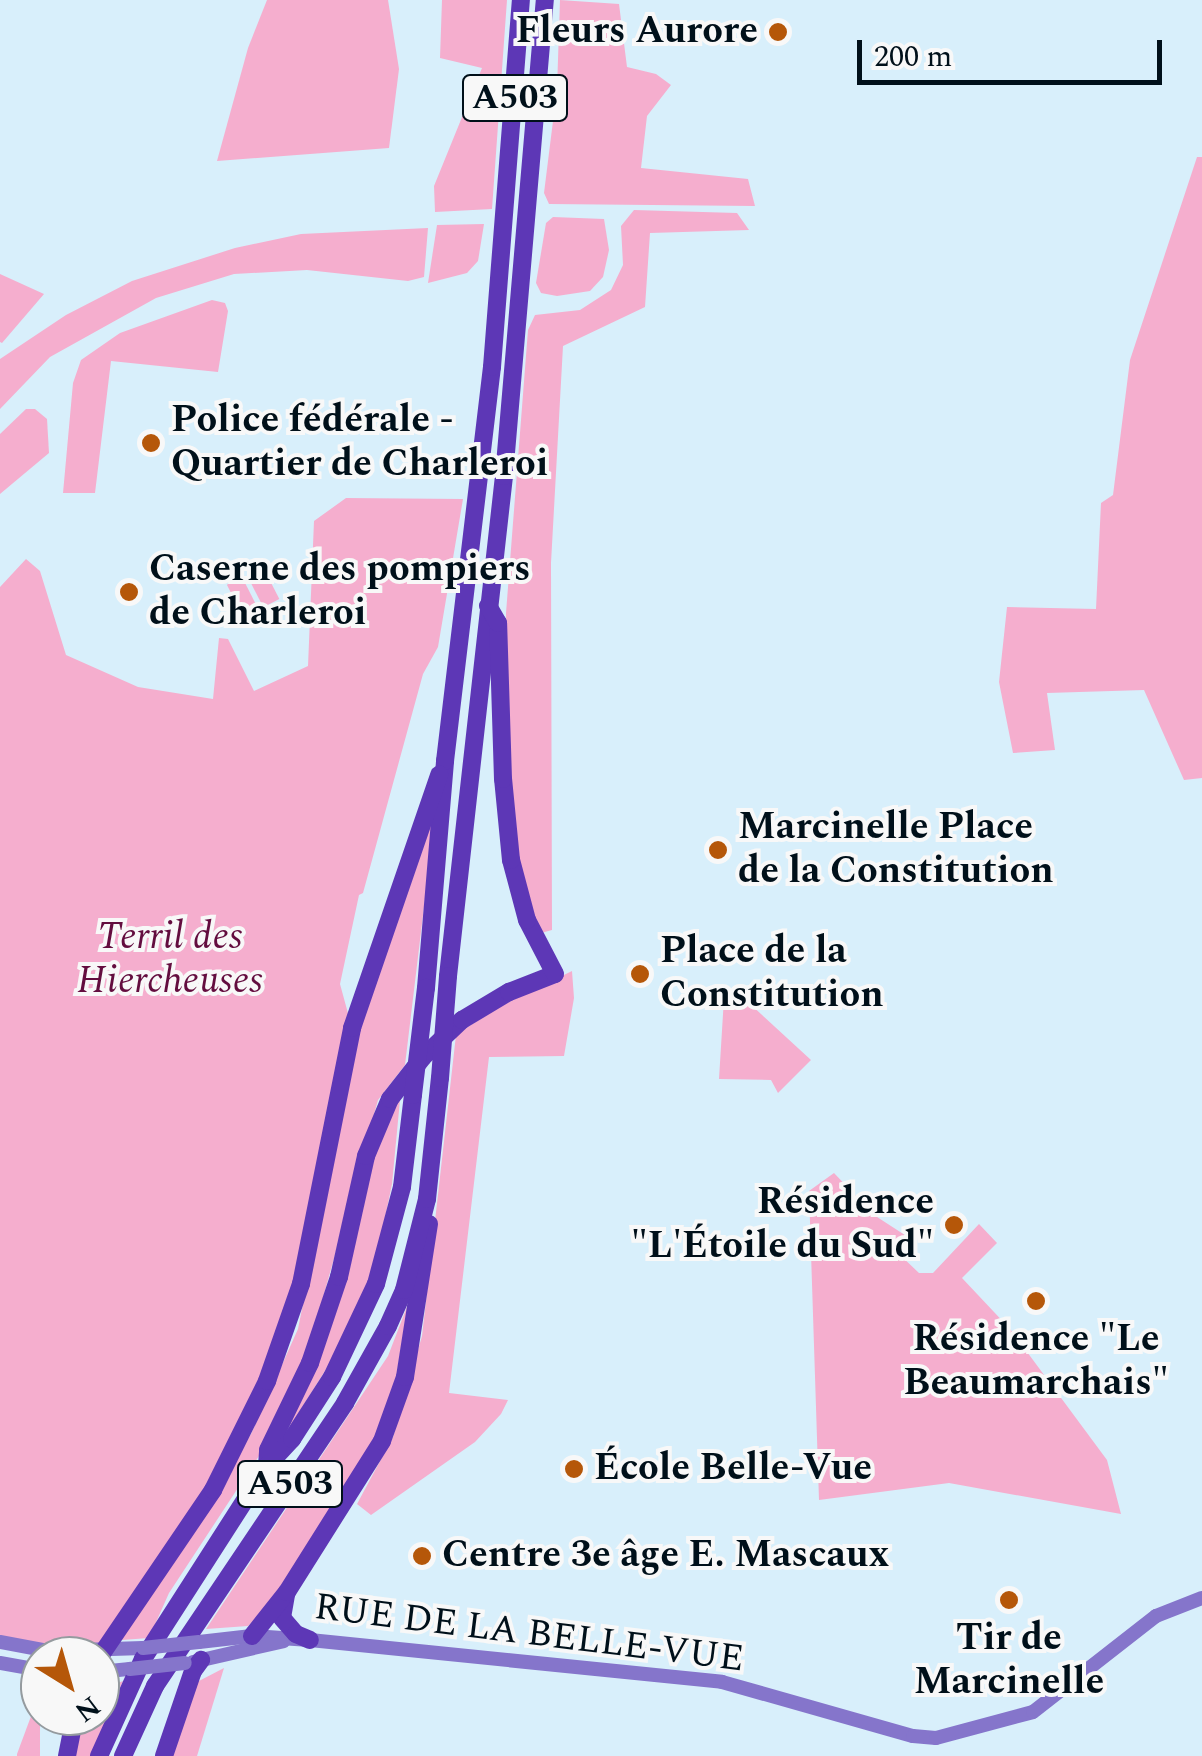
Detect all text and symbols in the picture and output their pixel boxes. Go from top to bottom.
place label: Fleurs Aurore [516,9,758,55]
scale bar [862,20,1167,82]
marker: Fleurs Aurore [767,21,789,43]
text: 200 m [874,34,952,80]
road number: A503 [460,68,570,128]
place label: Police fédérale - Quartier de Charleroi [171,398,548,488]
marker: Police fédérale - Quartier de Charleroi [140,432,162,454]
place label: Caserne des pompiers de Charleroi [149,547,531,636]
marker: Caserne des pompiers de Charleroi [118,581,140,603]
place label: Marcinelle Place de la Constitution [738,805,1054,894]
marker: Marcinelle Place de la Constitution [707,839,729,861]
park label: Terril des Hiercheuses [77,915,263,1004]
place label: Place de la Constitution [660,929,884,1018]
marker: Place de la Constitution [629,963,651,985]
place label: Résidence "L'Étoile du Sud" [631,1180,934,1270]
marker: Résidence "L'Étoile du Sud" [943,1214,965,1236]
marker: Résidence "Le Beaumarchais" [1025,1290,1047,1312]
place label: Résidence "Le Beaumarchais" [903,1317,1169,1406]
place label: École Belle-Vue [594,1446,872,1492]
road number: A503 [235,1454,345,1514]
marker: École Belle-Vue [563,1458,585,1480]
place label: Centre 3e âge E. Mascaux [442,1533,889,1579]
marker: Centre 3e âge E. Mascaux [411,1545,433,1567]
street label: RUE DE LA BELLE-VUE [312,1585,746,1683]
marker: Tir de Marcinelle [998,1589,1020,1611]
place label: Tir de Marcinelle [914,1616,1104,1706]
north arrow [20,1636,120,1736]
text: N [65,1685,109,1733]

